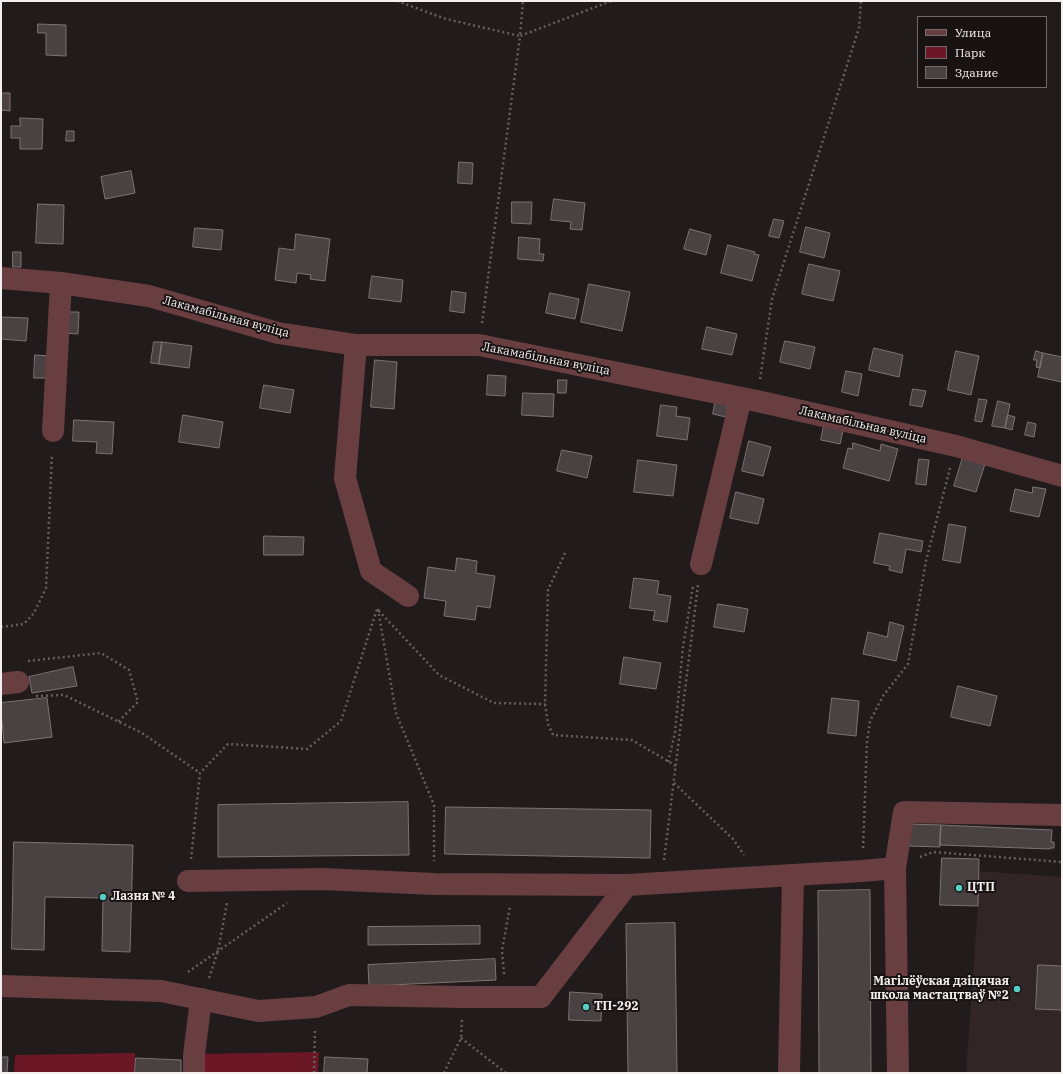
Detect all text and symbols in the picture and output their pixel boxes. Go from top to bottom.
legend [917,16,1047,88]
text: Улица [955,25,991,40]
text: Парк [955,45,985,60]
text: Здание [955,65,998,80]
street label: Лакамабільная вуліца [161,293,291,341]
street label: Лакамабільная вуліца [481,340,611,378]
street label: Лакамабільная вуліца [798,403,928,447]
place label: ЦТП [967,881,995,895]
marker: ЦТП [954,883,964,893]
place label: Лазня № 4 [111,890,176,904]
marker: Лазня № 4 [98,892,108,902]
place label: Магілёўская дзіцячая школа мастацтваў №2 [870,975,1009,1003]
marker: Магілёўская дзіцячая школа мастацтваў №2 [1012,984,1022,994]
place label: ТП-292 [594,1000,639,1014]
marker: ТП-292 [581,1002,591,1012]

